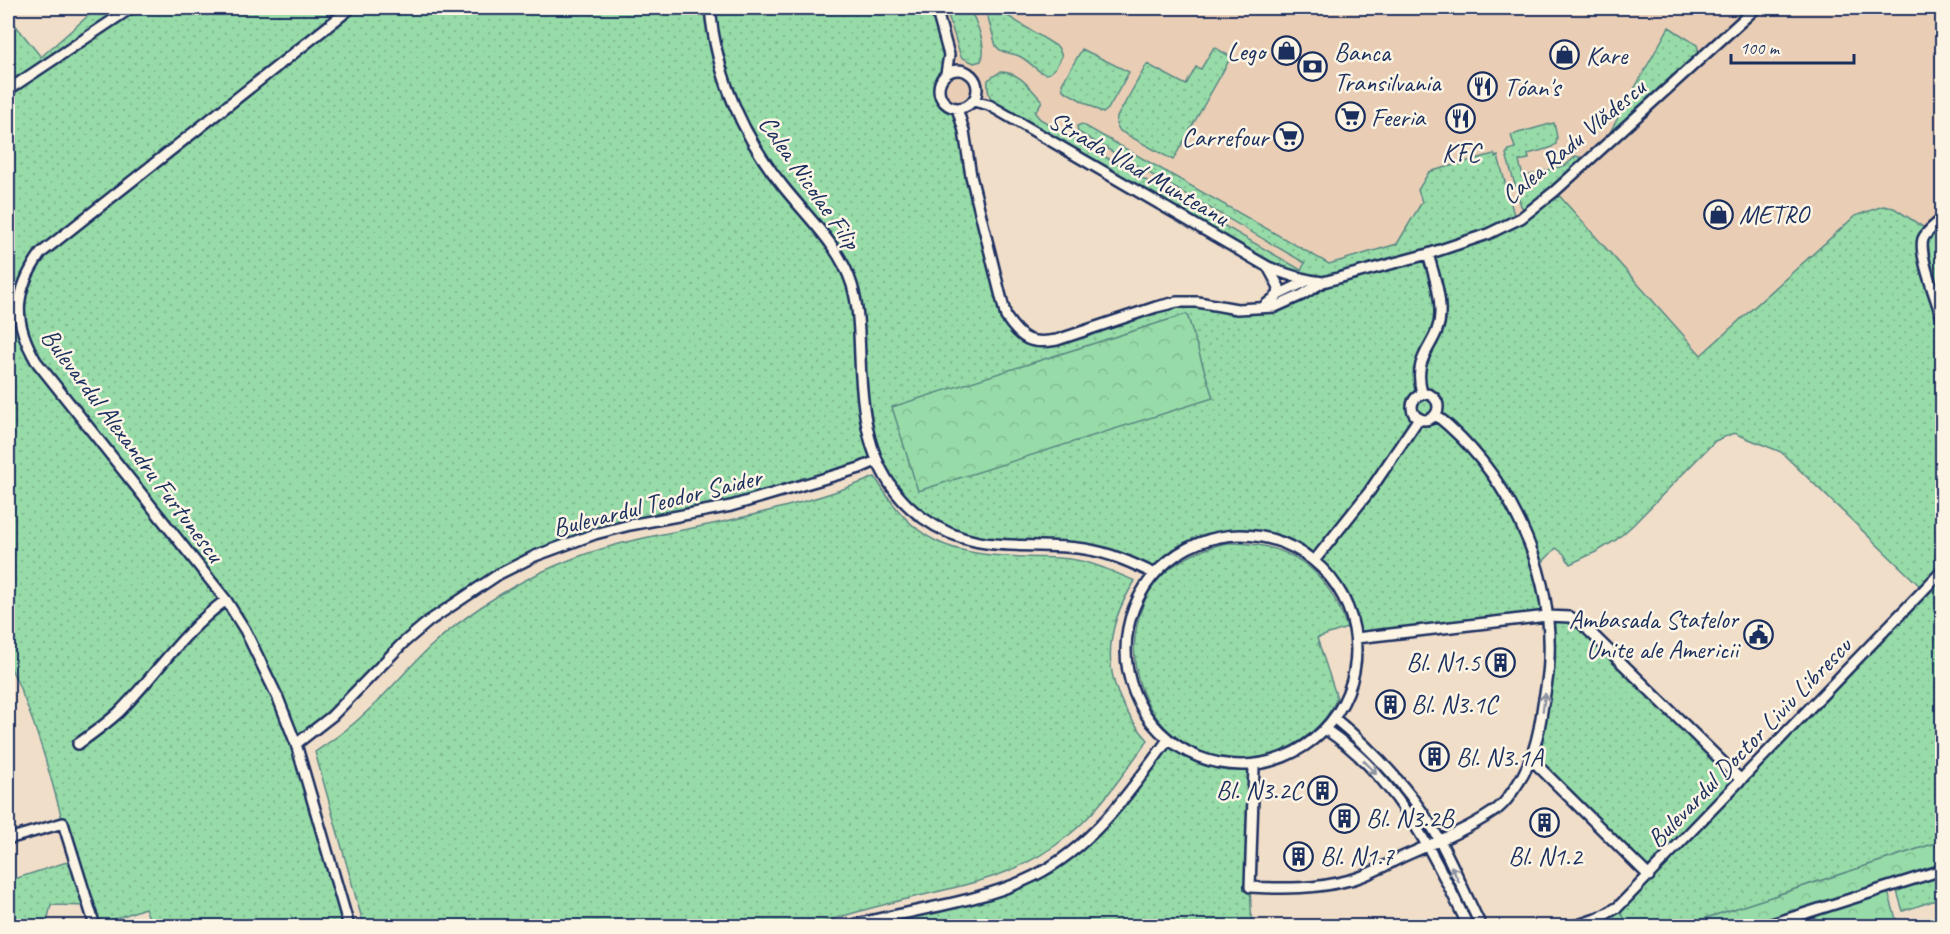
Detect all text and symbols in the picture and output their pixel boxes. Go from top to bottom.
scale bar [1731,27,1854,65]
place label: Lego [1227,35,1268,68]
shop icon: Lego [1270,35,1302,67]
place label: Banca Transilvania [1334,36,1442,99]
text: 100 m [1740,37,1781,59]
shop icon: Kare [1549,39,1581,71]
place label: Kare [1586,39,1629,72]
bank icon: Banca Transilvania [1297,51,1329,83]
street label: Calea Radu Vlădescu [1494,70,1654,212]
restaurant icon: Tóan's [1467,71,1499,103]
place label: Tóan's [1504,71,1562,104]
supermarket icon: Feeria [1334,101,1366,133]
place label: Feeria [1371,101,1427,134]
restaurant icon: KFC [1445,102,1477,134]
street label: Strada Vlad Munteanu [1043,103,1236,234]
street label: Calea Nicolae Filip [751,109,869,258]
place label: Carrefour [1181,121,1271,154]
supermarket icon: Carrefour [1273,121,1305,153]
place label: KFC [1442,136,1483,169]
shop icon: METRO [1702,198,1734,230]
place label: METRO [1739,198,1812,231]
street label: Bulevardul Alexandru Furtunescu [34,322,233,571]
street label: Bulevardul Teodor Saider [549,460,768,544]
place label: Ambasada Statelor Unite ale Americii [1569,603,1741,666]
public building icon: Ambasada Statelor Unite ale Americii [1743,618,1775,650]
street label: Bulevardul Doctor Liviu Librescu [1640,629,1860,855]
place label: Bl. N1.5 [1406,646,1481,679]
building icon: Bl. N1.5 [1485,646,1517,678]
building icon: Bl. N3.1C [1374,688,1406,720]
place label: Bl. N3.1C [1411,688,1500,721]
one-way arrow [1538,693,1549,713]
building icon: Bl. N3.1A [1419,741,1451,773]
place label: Bl. N3.1A [1456,741,1545,774]
one-way arrow [1362,759,1377,774]
place label: Bl. N3.2C [1216,774,1305,807]
building icon: Bl. N3.2C [1307,774,1339,806]
building icon: Bl. N3.2B [1329,802,1361,834]
place label: Bl. N3.2B [1366,802,1455,835]
building icon: Bl. N1.2 [1529,806,1561,838]
building icon: Bl. N1.7 [1283,840,1315,872]
place label: Bl. N1.7 [1320,840,1395,873]
place label: Bl. N1.2 [1508,840,1584,873]
one-way arrow [1449,865,1461,883]

